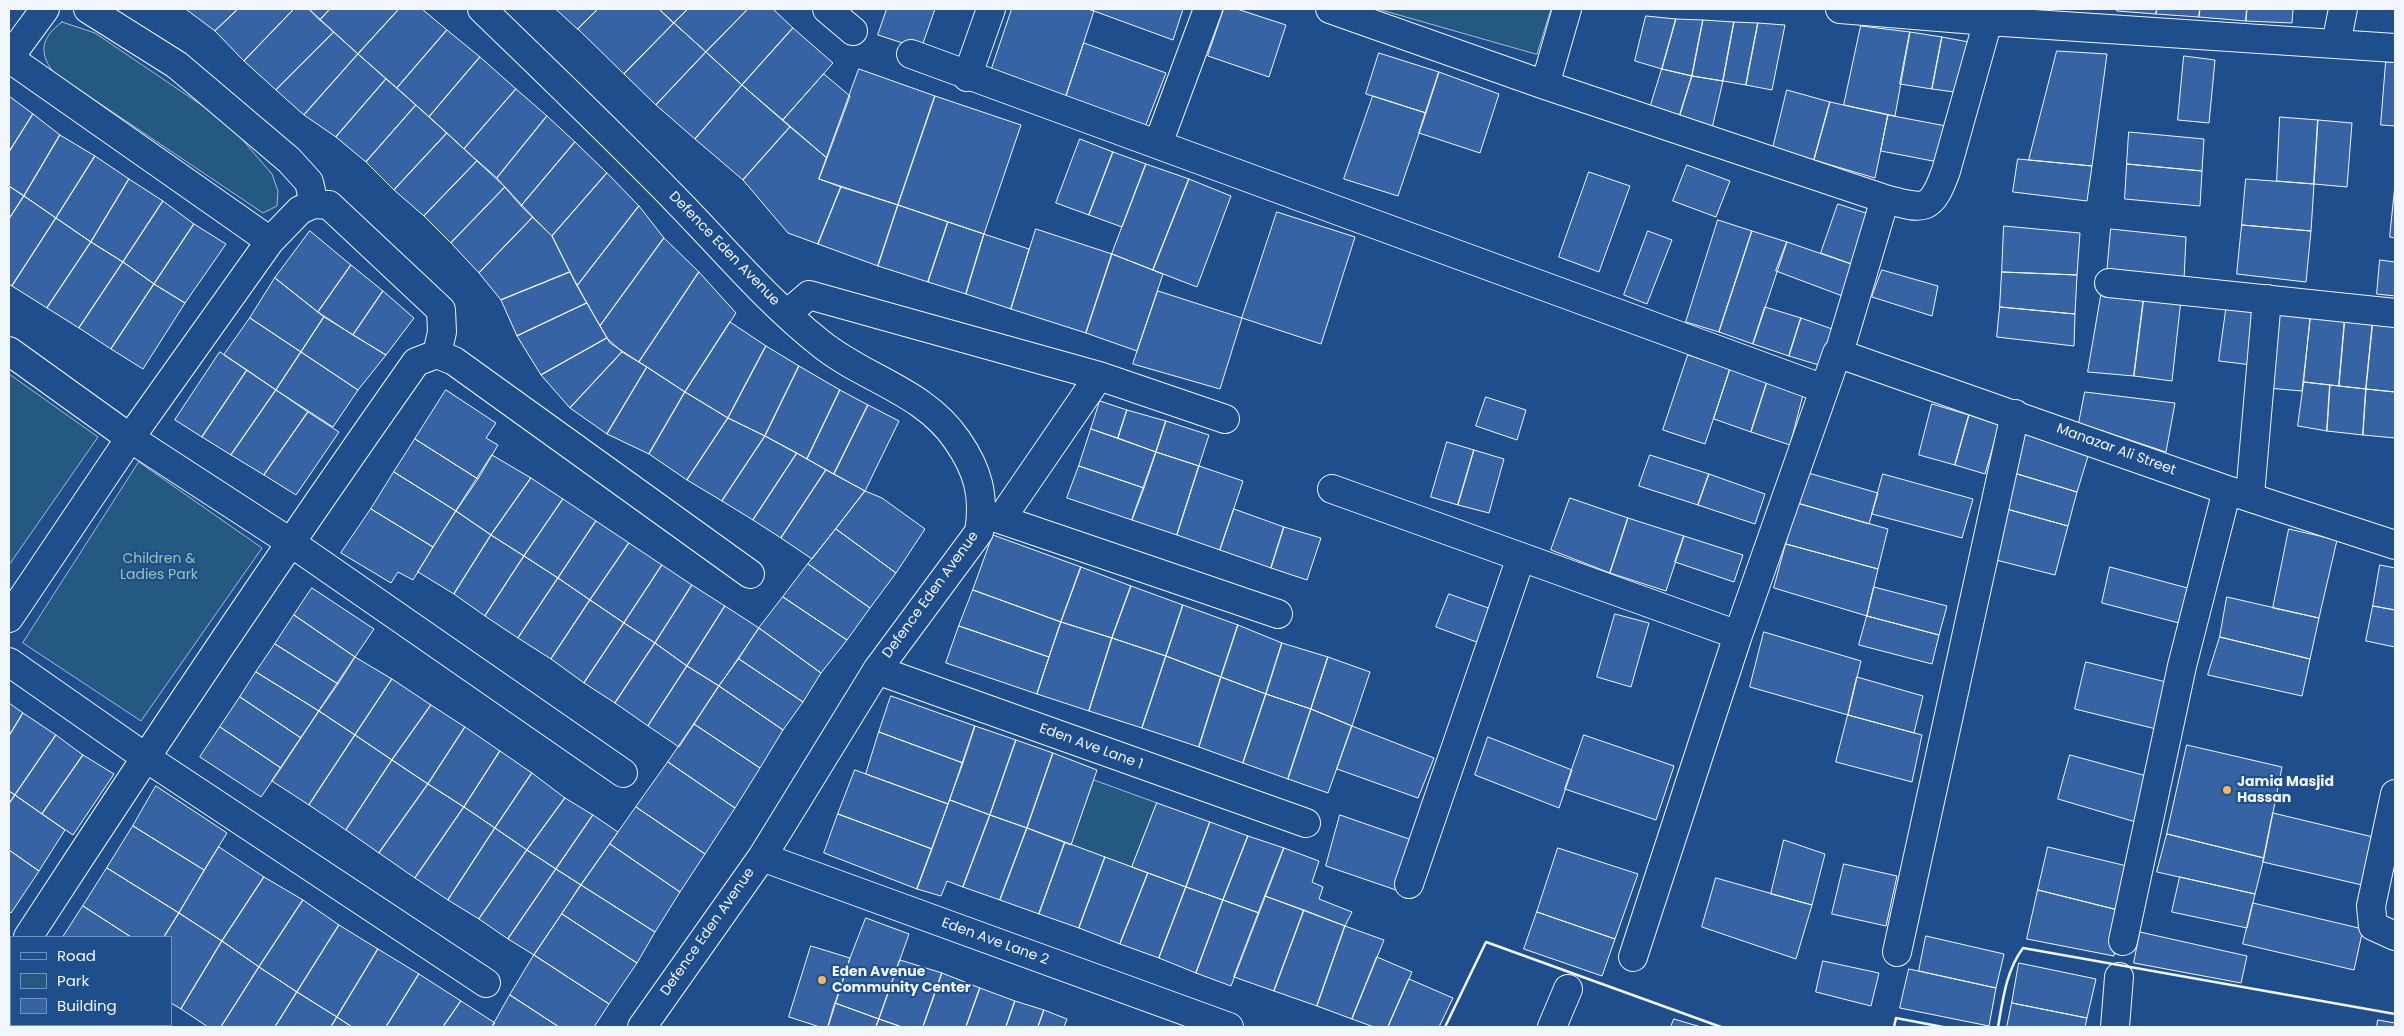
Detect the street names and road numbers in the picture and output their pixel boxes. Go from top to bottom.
street label: Defence Eden Avenue [665,188,783,310]
street label: Manazar Ali Street [2054,421,2178,479]
street label: Defence Eden Avenue [879,528,983,662]
street label: Eden Ave Lane 1 [1037,720,1145,774]
street label: Defence Eden Avenue [657,865,759,999]
street label: Eden Ave Lane 2 [939,915,1051,969]

